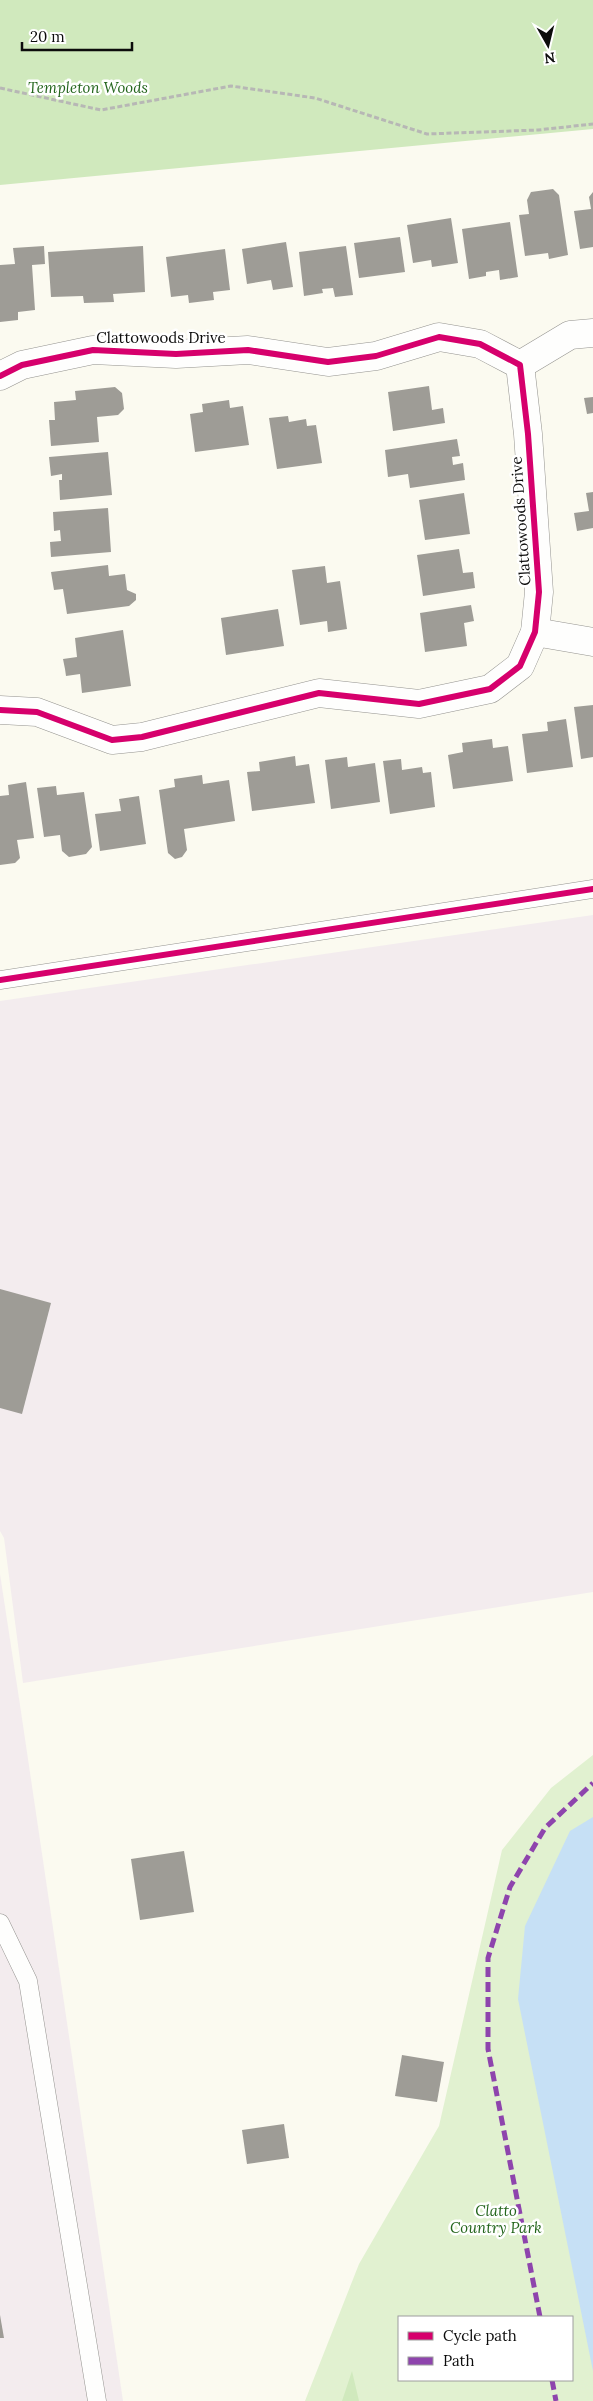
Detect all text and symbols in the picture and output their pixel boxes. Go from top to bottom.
scale bar [22,20,132,52]
north arrow [523,20,573,70]
text: 20 m [30,27,65,46]
text: N [543,48,556,68]
park label: Templeton Woods [28,78,148,97]
street label: Clattowoods Drive [96,328,226,347]
street label: Clattowoods Drive [507,456,534,586]
park label: Clatto Country Park [450,2201,542,2237]
legend [398,2316,573,2381]
text: Cycle path [443,2326,517,2345]
text: Path [443,2351,474,2370]

